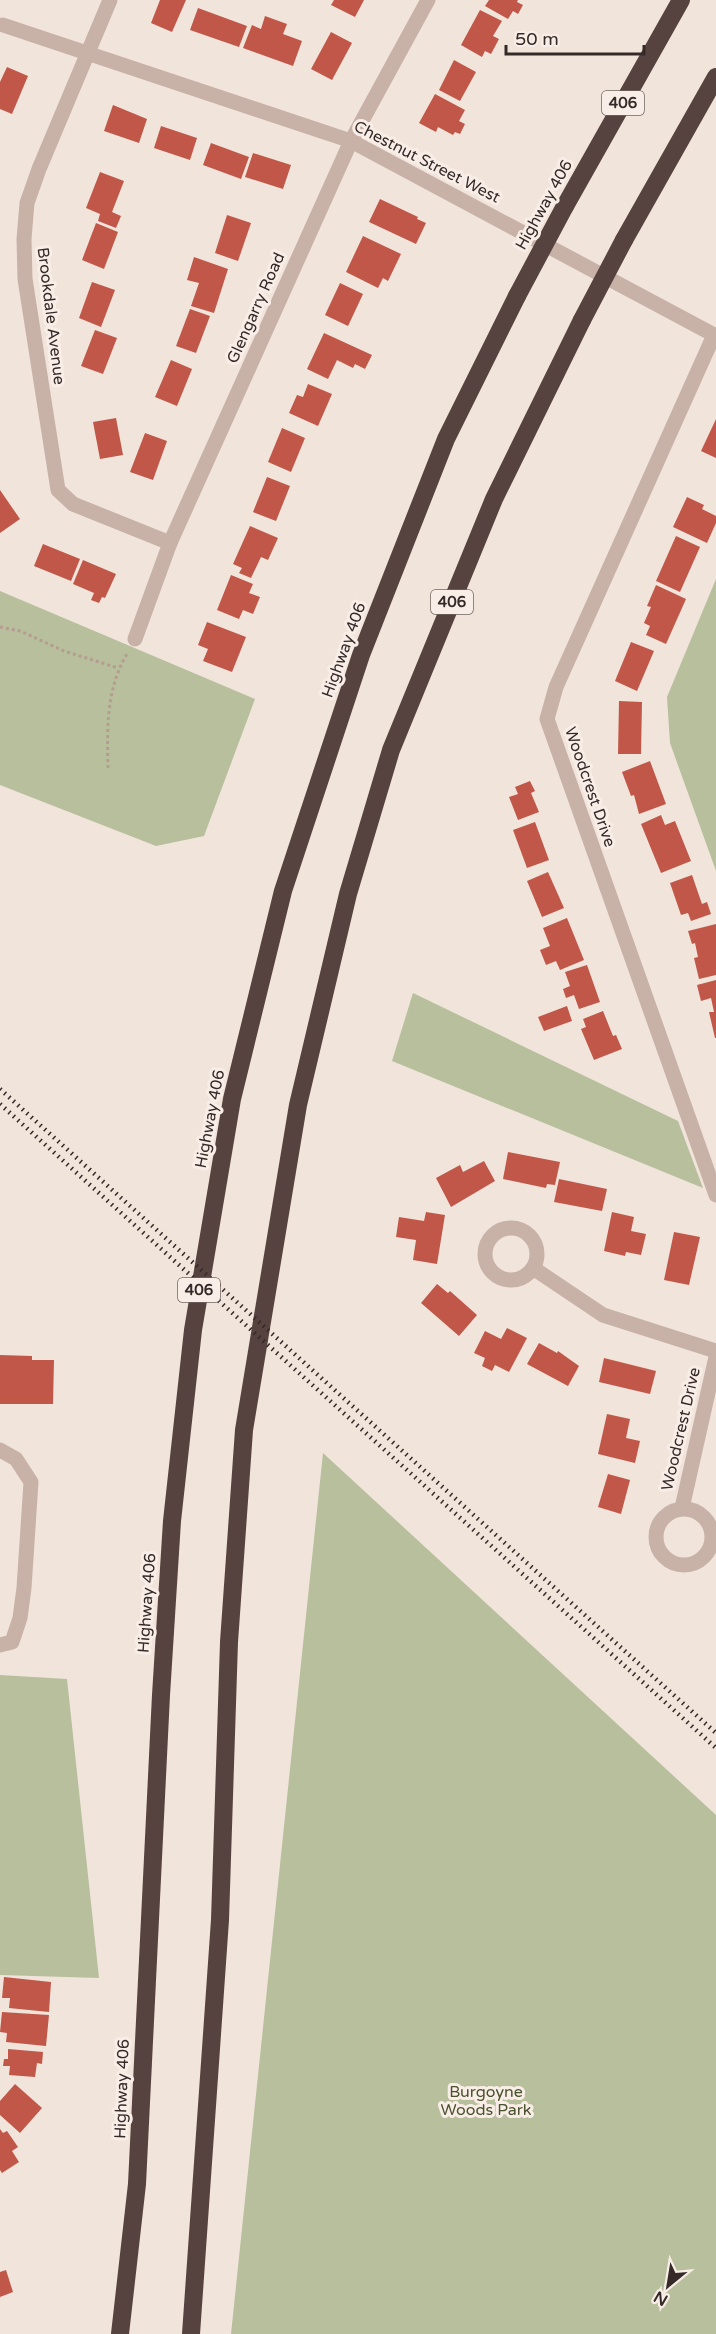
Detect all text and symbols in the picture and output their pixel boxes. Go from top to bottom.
scale bar [506,18,644,56]
text: 50 m [515,28,559,50]
road number: 406 [602,91,644,115]
street label: Chestnut Street West [351,116,503,208]
street label: Highway 406 [511,156,577,254]
street label: Brookdale Avenue [33,246,69,386]
street label: Glengarry Road [223,249,289,367]
road number: 406 [431,590,473,614]
street label: Highway 406 [318,600,370,700]
street label: Woodcrest Drive [560,724,620,850]
street label: Highway 406 [191,1068,229,1170]
road number: 406 [178,1278,220,1302]
street label: Woodcrest Drive [657,1365,705,1493]
street label: Highway 406 [134,1552,160,1654]
street label: Highway 406 [110,2039,134,2139]
park label: Burgoyne Woods Park [440,2082,532,2120]
north arrow [638,2256,698,2316]
text: N [650,2286,672,2310]

